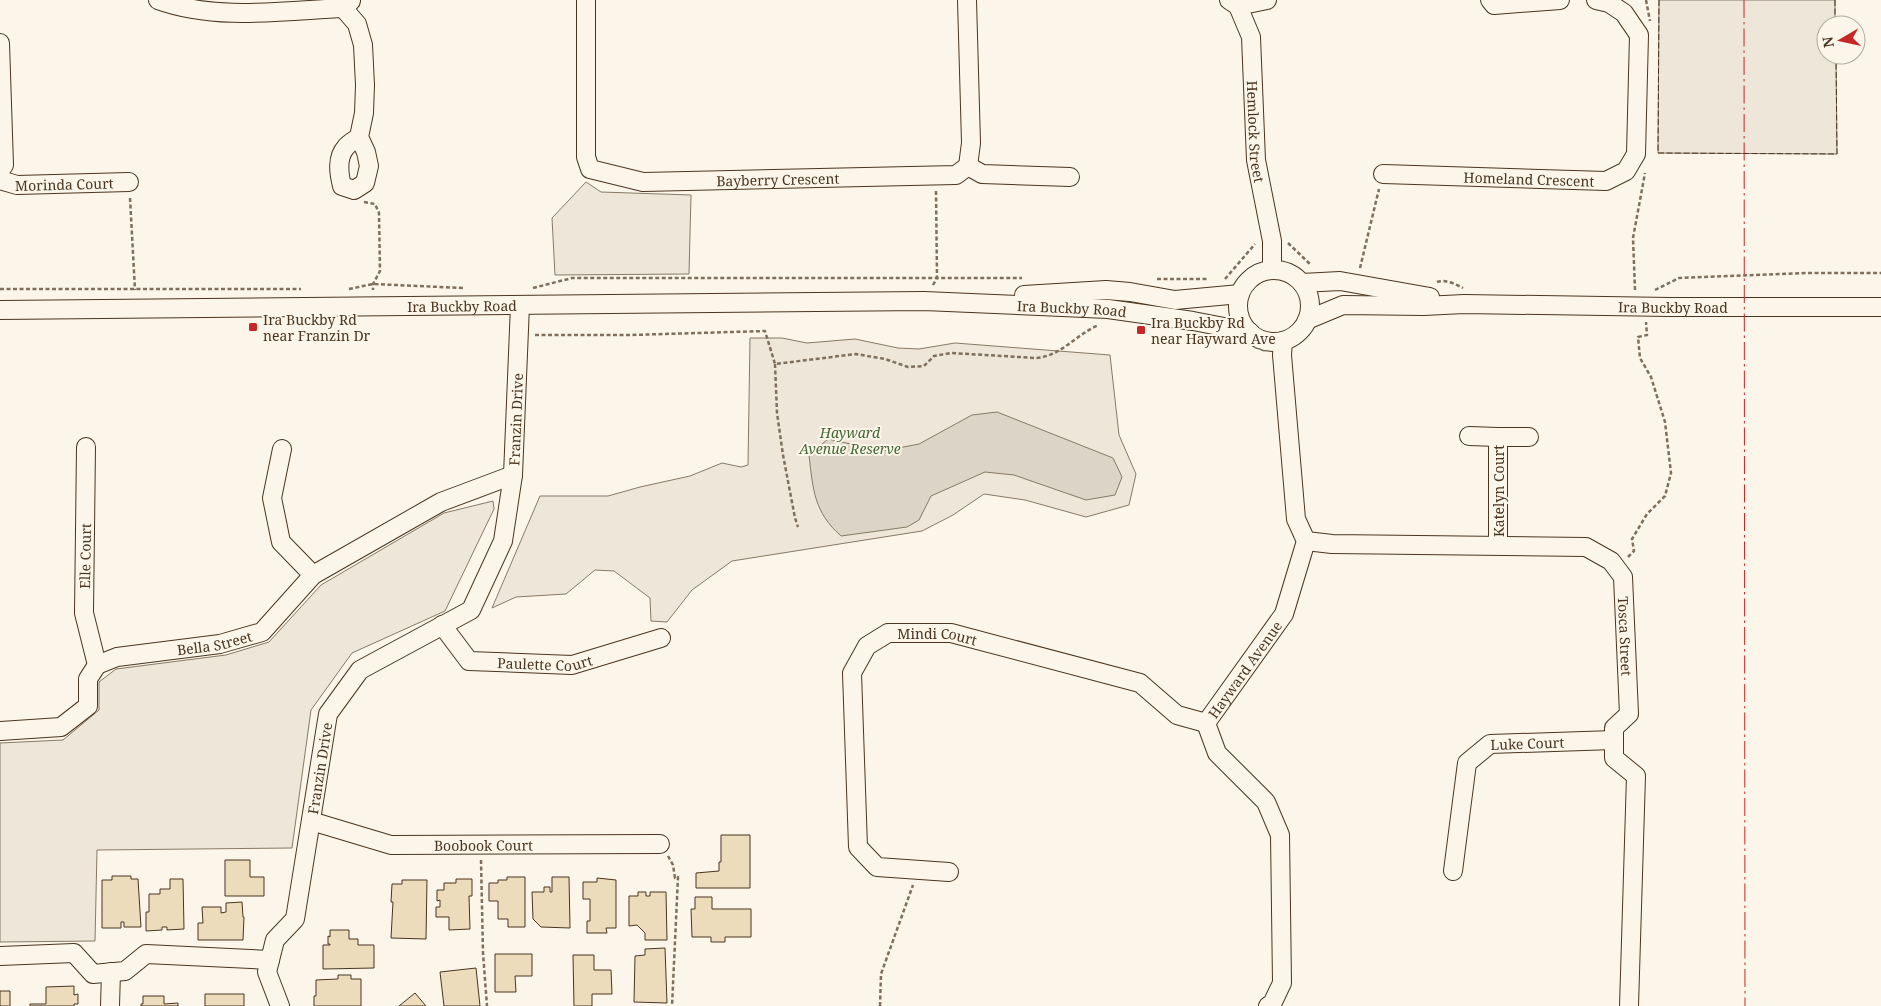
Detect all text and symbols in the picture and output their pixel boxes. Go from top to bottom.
north arrow [1816,15,1866,65]
text: N [1817,35,1838,49]
street label: Hemlock Street [1243,80,1270,184]
street label: Homeland Crescent [1463,167,1595,190]
street label: Bayberry Crescent [716,168,839,190]
street label: Morinda Court [15,173,114,195]
street label: Ira Buckby Road [407,295,517,316]
street label: Ira Buckby Road [1017,296,1128,321]
street label: Ira Buckby Road [1618,297,1728,317]
place label: Ira Buckby Rd near Franzin Dr [263,310,371,345]
place label: Ira Buckby Rd near Hayward Ave [1151,313,1276,348]
marker: Ira Buckby Rd near Franzin Dr [247,321,259,333]
marker: Ira Buckby Rd near Hayward Ave [1135,324,1147,336]
street label: Franzin Drive [504,373,527,466]
park label: Hayward Avenue Reserve [798,423,901,458]
street label: Katelyn Court [1489,445,1508,537]
street label: Elle Court [75,523,95,589]
street label: Tosca Street [1614,596,1637,676]
street label: Hayward Avenue [1203,617,1286,722]
street label: Mindi Court [897,623,979,649]
street label: Bella Street [176,626,254,659]
street label: Paulette Court [497,650,594,674]
street label: Franzin Drive [303,721,336,816]
street label: Luke Court [1490,732,1564,753]
street label: Boobook Court [434,835,533,854]

